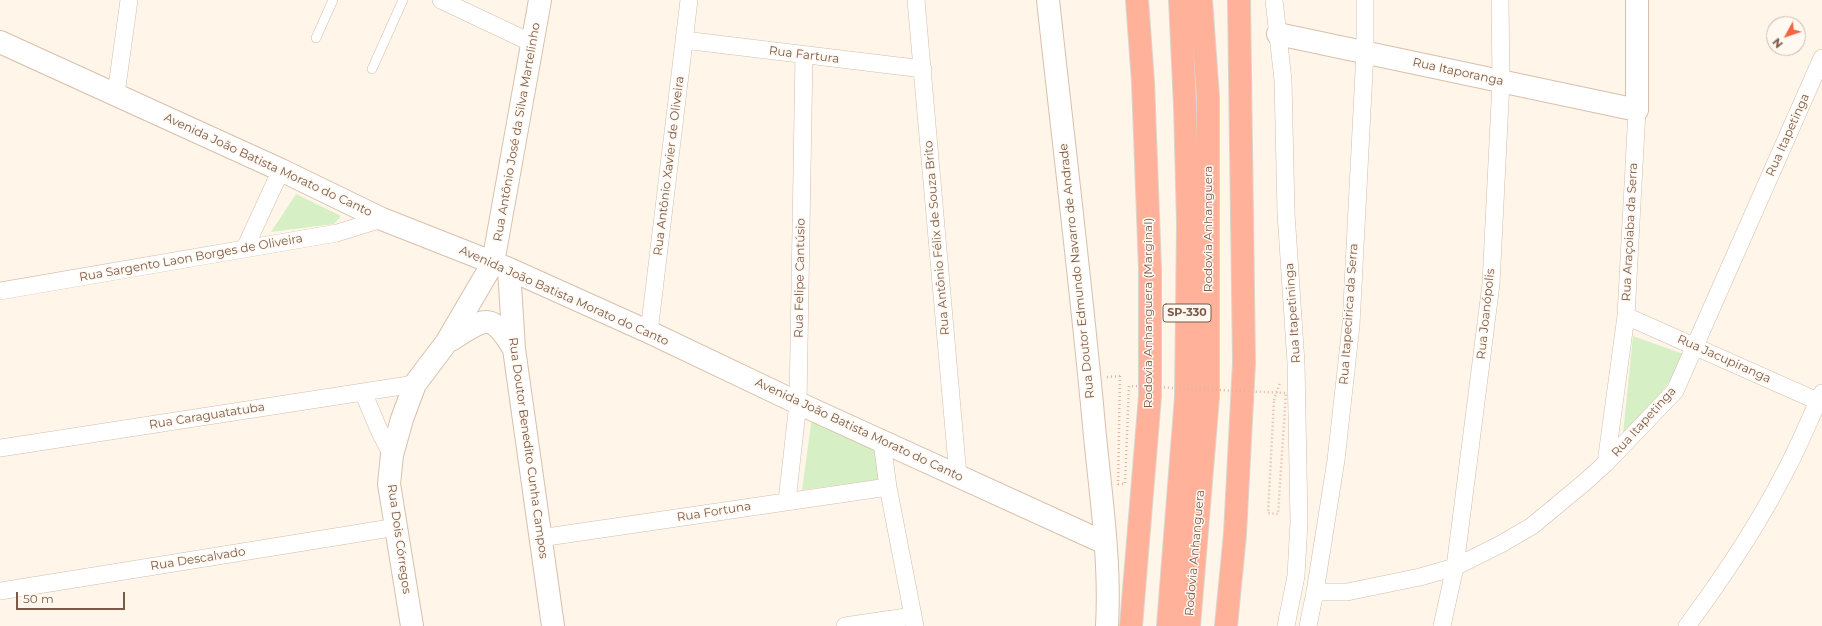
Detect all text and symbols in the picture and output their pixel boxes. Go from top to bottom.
north arrow [1766,16,1806,56]
street label: Rua Antônio José da Silva Martelinho [491,21,543,243]
text: N [1769,35,1786,51]
street label: Rua Fartura [768,44,840,66]
street label: Rua Itaporanga [1411,55,1505,89]
street label: Rua Antônio Xavier de Oliveira [651,75,687,257]
street label: Rua Itapetinga [1763,91,1813,179]
street label: Avenida João Batista Morato do Canto [162,110,374,220]
street label: Rua Antônio Félix de Souza Brito [921,140,953,336]
street label: Rua Doutor Edmundo Navarro de Andrade [1056,143,1098,399]
street label: Rua Araçoiaba da Serra [1619,162,1641,302]
street label: Rodovia Anhanguera [1201,166,1215,292]
street label: Rua Felipe Cantúsio [792,218,808,338]
street label: Rodovia Anhanguera (Marginal) [1141,218,1155,408]
street label: Rua Sargento Laon Borges de Oliveira [78,231,304,285]
street label: Avenida João Batista Morato do Canto [457,243,671,349]
street label: Rua Itapecirica da Serra [1337,243,1361,385]
street label: Rua Itapetininga [1282,262,1304,364]
street label: Rua Joanópolis [1474,268,1498,360]
road number: SP-330 [1163,304,1211,322]
street label: Rua Jacupiranga [1675,332,1773,386]
street label: Rua Doutor Benedito Cunha Campos [505,336,551,560]
street label: Avenida João Batista Morato do Canto [753,375,965,485]
street label: Rua Itapetinga [1609,384,1679,460]
street label: Rua Caraguatatuba [148,400,266,432]
street label: Rua Dois Córregos [384,483,414,595]
street label: Rodovia Anhanguera [1182,489,1208,617]
street label: Rua Fortuna [676,499,752,525]
street label: Rua Descalvado [149,544,247,574]
scale bar [18,584,127,610]
text: 50 m [23,591,54,606]

